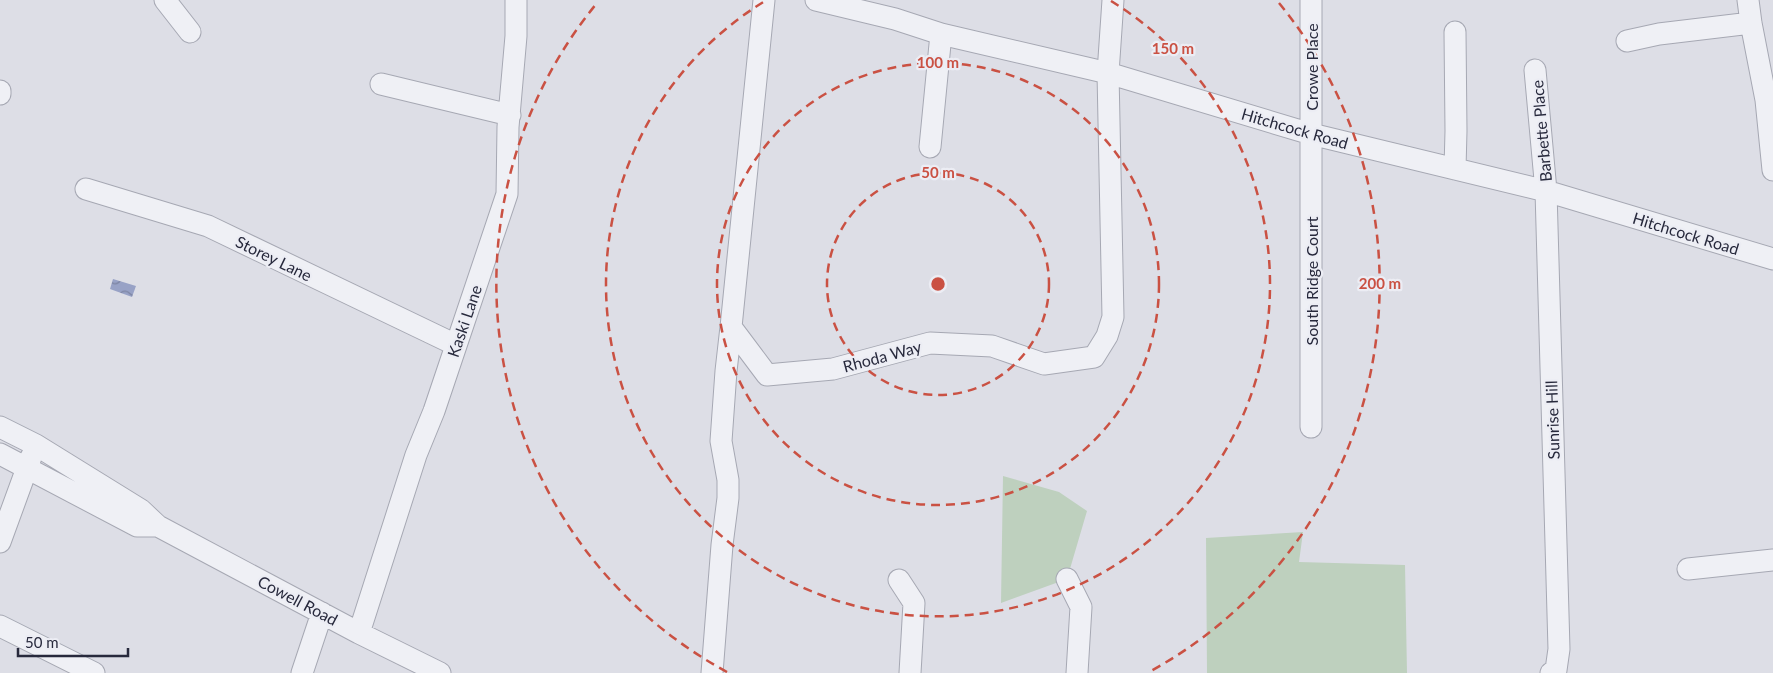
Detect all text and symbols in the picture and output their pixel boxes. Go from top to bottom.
street label: Crowe Place [1302,23,1321,111]
text: 150 m [1152,39,1194,57]
text: 100 m [917,53,959,71]
street label: Barbette Place [1527,79,1555,183]
street label: Hitchcock Road [1239,104,1351,152]
text: 50 m [921,163,955,181]
street label: Hitchcock Road [1631,208,1741,258]
street label: South Ridge Court [1302,216,1321,345]
street label: Storey Lane [233,231,315,285]
text: 200 m [1359,274,1401,292]
centre of rings [929,275,947,293]
street label: Kaski Lane [443,282,485,360]
street label: Rhoda Way [841,336,924,376]
street label: Sunrise Hill [1541,380,1563,460]
street label: Cowell Road [255,571,341,629]
scale bar [18,626,128,658]
text: 50 m [25,633,59,651]

